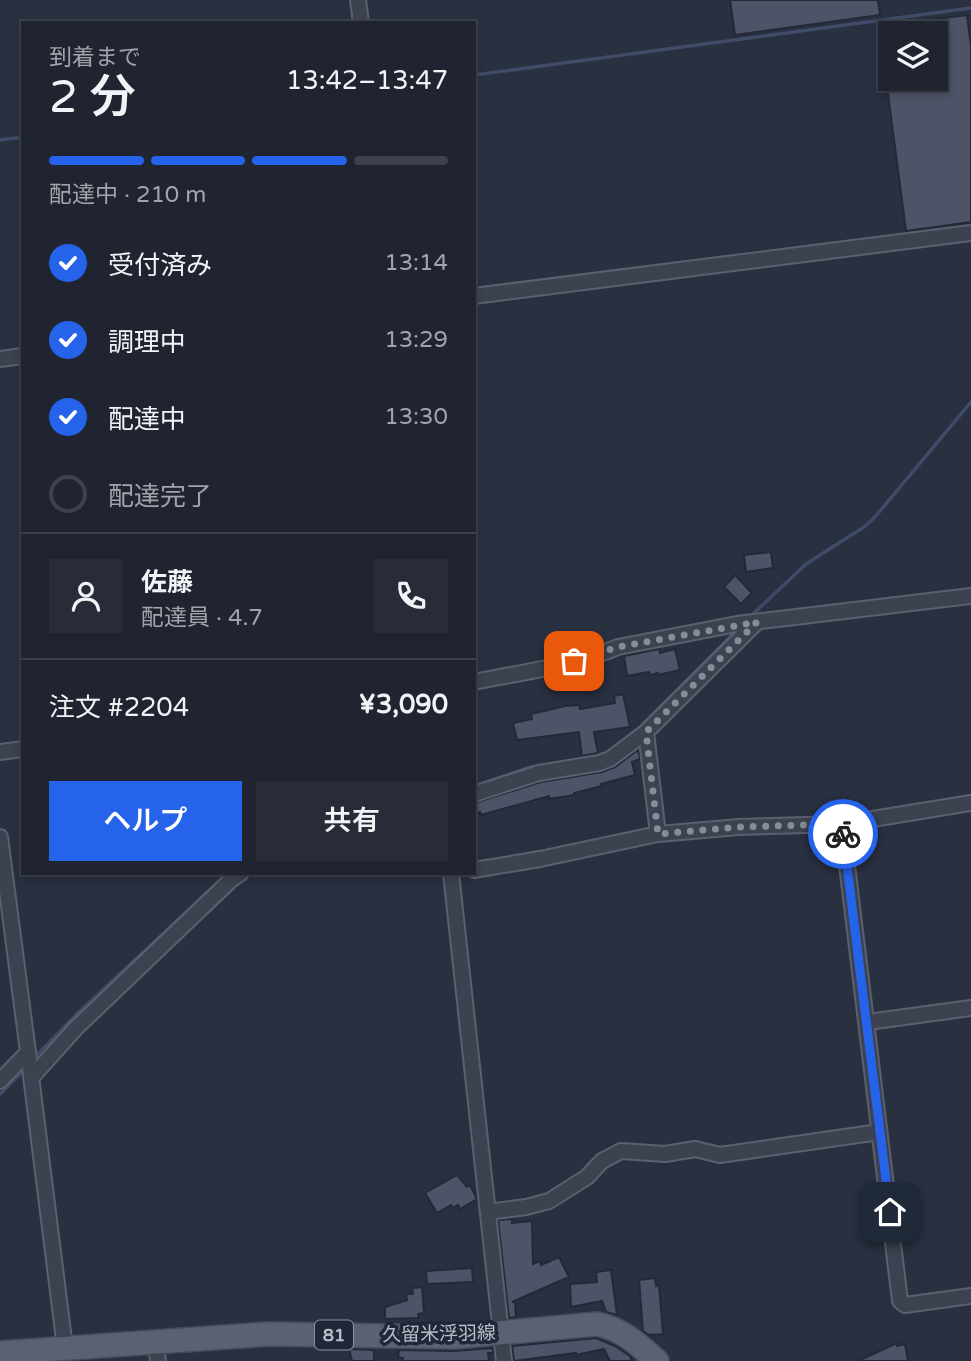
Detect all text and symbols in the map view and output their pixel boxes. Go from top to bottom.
map controls [878,21,948,91]
button: layers [878,21,948,91]
text: 到着まで [49,44,141,72]
text: 13:42–13:47 [286,65,448,96]
text: 2 分 [49,70,136,125]
text: 配達中 · 210 m [49,181,206,209]
icon: check [49,244,87,282]
text: 13:14 [384,249,448,277]
text: 受付済み [108,250,212,281]
icon: check [49,321,87,359]
text: 13:29 [384,326,448,354]
text: 調理中 [108,327,186,358]
icon: check [49,398,87,436]
text: 13:30 [384,403,448,431]
text: 配達中 [108,404,186,435]
text: 配達完了 [108,481,212,512]
button: person [49,559,123,633]
button: phone [374,559,448,633]
text: 佐藤 [141,567,193,598]
text: 配達員 · 4.7 [141,604,263,632]
pin [544,631,604,691]
icon: bag [555,642,593,680]
text: ¥3,090 [359,689,448,720]
text: 注文 #2204 [49,692,189,723]
button: ヘルプ [49,781,242,861]
button: 共有 [256,781,448,861]
courier [808,799,878,869]
icon: bike [824,815,862,853]
pin [860,1182,920,1242]
icon: home [871,1193,909,1231]
road number: 81 [315,1320,353,1350]
street label: 久留米浮羽線 [382,1322,496,1346]

